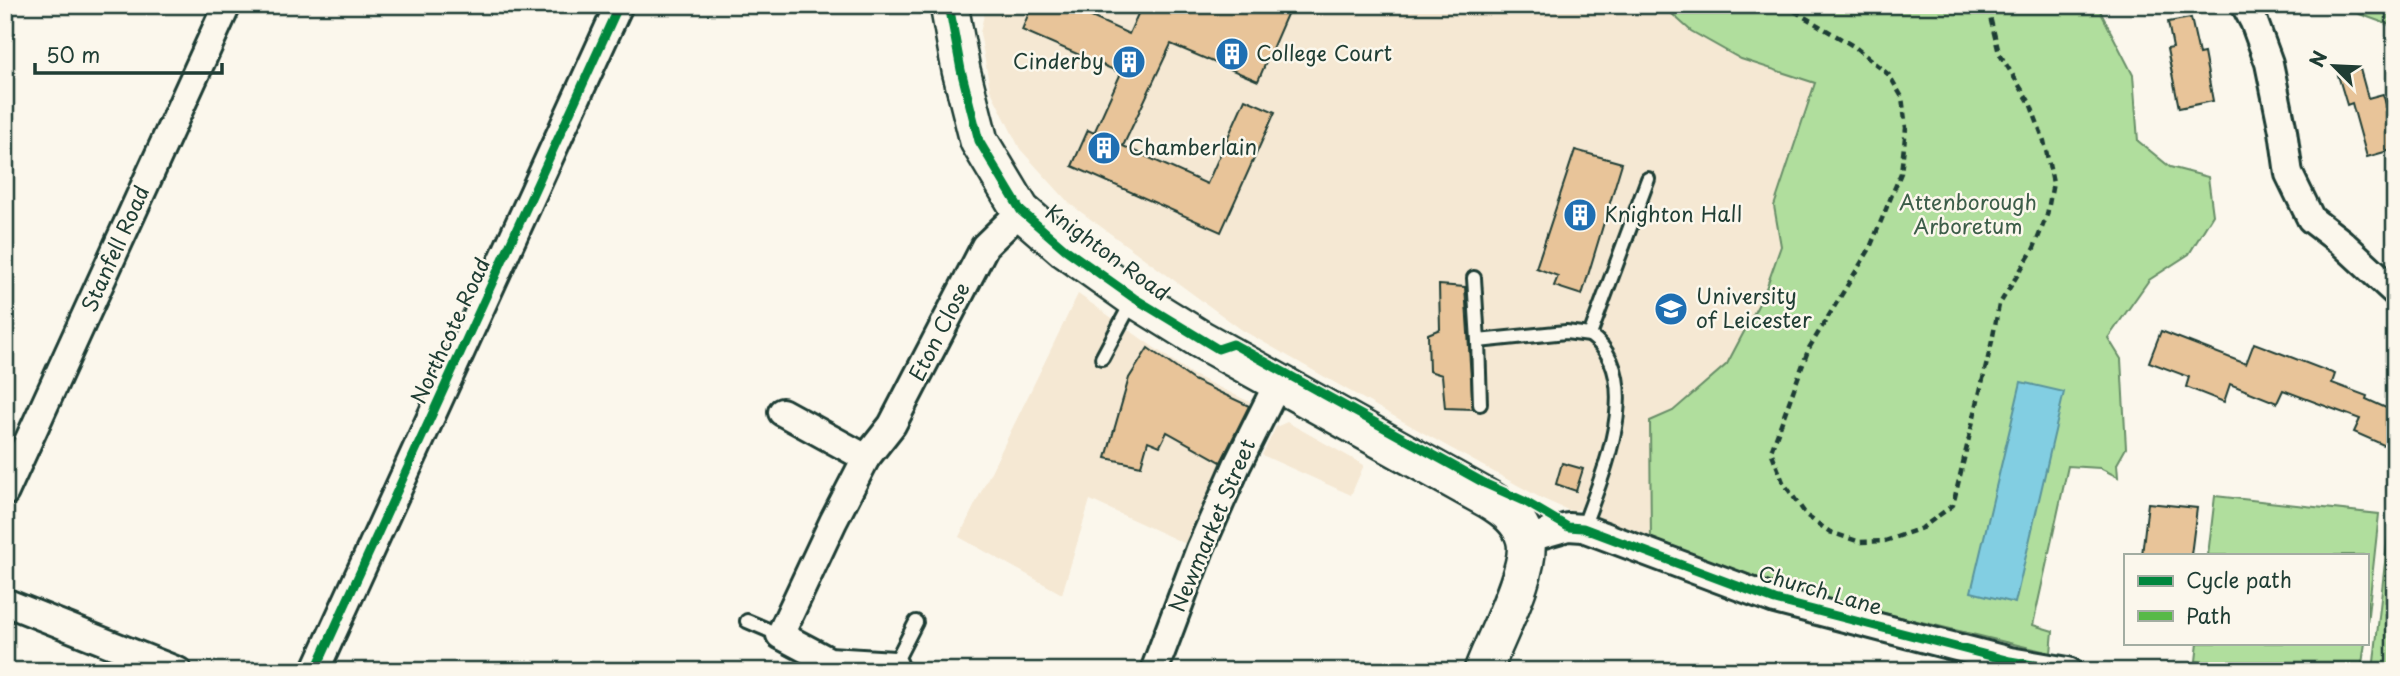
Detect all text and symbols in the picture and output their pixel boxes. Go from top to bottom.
scale bar [35,32,222,76]
north arrow [2298,32,2368,102]
building icon: College Court [1213,35,1251,73]
place label: College Court [1256,36,1392,68]
text: 50 m [46,38,100,70]
building icon: Cinderby [1110,43,1148,81]
place label: Cinderby [1013,44,1104,76]
text: N [2302,46,2333,71]
building icon: Chamberlain [1085,129,1123,167]
place label: Chamberlain [1128,130,1257,162]
street label: Stanfell Road [72,180,156,317]
park label: Attenborough Arboretum [1899,185,2037,241]
street label: Knighton Road [1039,195,1177,308]
building icon: Knighton Hall [1561,196,1599,234]
place label: Knighton Hall [1604,197,1742,229]
street label: Northcote Road [401,252,497,409]
street label: Eton Close [900,276,977,386]
place label: University of Leicester [1696,279,1812,335]
school or university icon: University of Leicester [1652,290,1690,328]
street label: Newmarket Street [1160,433,1262,617]
legend [2124,554,2368,644]
street label: Church Lane [1755,556,1886,622]
text: Cycle path [2186,563,2292,595]
text: Path [2186,599,2231,631]

